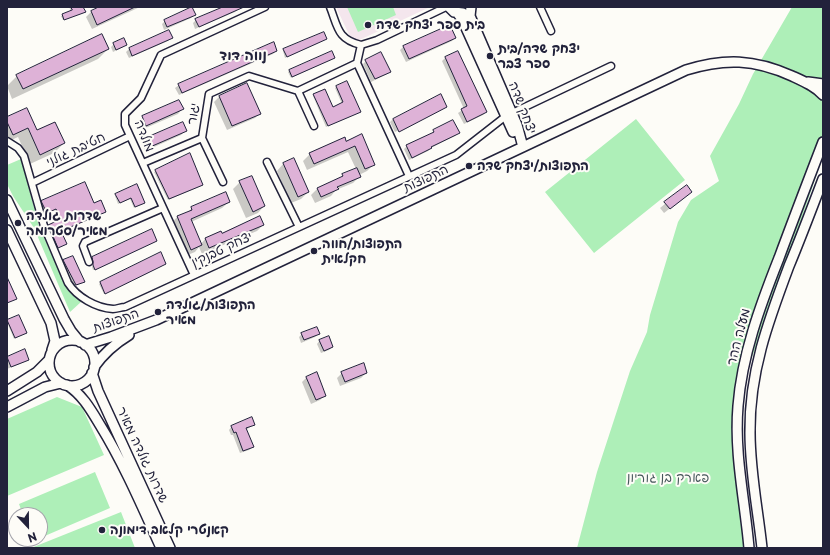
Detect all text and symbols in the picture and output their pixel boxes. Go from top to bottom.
place label: בית ספר יצחק שדה [376,17,485,33]
marker: בית ספר יצחק שדה [363,20,373,30]
place label: יצחק שדה/בית ספר צבר [498,41,580,72]
district label: נווה דוד [219,48,267,64]
marker: יצחק שדה/בית ספר צבר [485,51,495,61]
street label: יצחק שדה [505,80,539,136]
street label: יגור [185,102,203,126]
street label: מולדה [131,118,157,154]
street label: חטיבת גולני [44,130,108,170]
place label: התפוצות/יצחק שדה [477,158,589,174]
marker: התפוצות/יצחק שדה [464,161,474,171]
street label: התפוצות [401,162,451,196]
place label: שדרות גולדה מאיר/סטרומה [26,208,108,239]
marker: שדרות גולדה מאיר/סטרומה [13,218,23,228]
street label: יצחק טבנקין [189,229,255,271]
place label: התפוצות/חווה חקלאית [322,236,402,267]
marker: התפוצות/חווה חקלאית [309,246,319,256]
place label: התפוצות/גולדה מאיר [166,297,256,328]
street label: התפוצות [91,306,141,336]
marker: התפוצות/גולדה מאיר [153,307,163,317]
street label: מעלה ההר [724,307,754,367]
street label: שדרות גולדה מאיר [113,405,171,505]
park label: פארק בן גוריון [627,470,709,486]
north arrow [8,507,48,547]
place label: קאנטרי קלאב דימונה [110,522,229,538]
marker: קאנטרי קלאב דימונה [97,525,107,535]
text: N [25,528,40,547]

